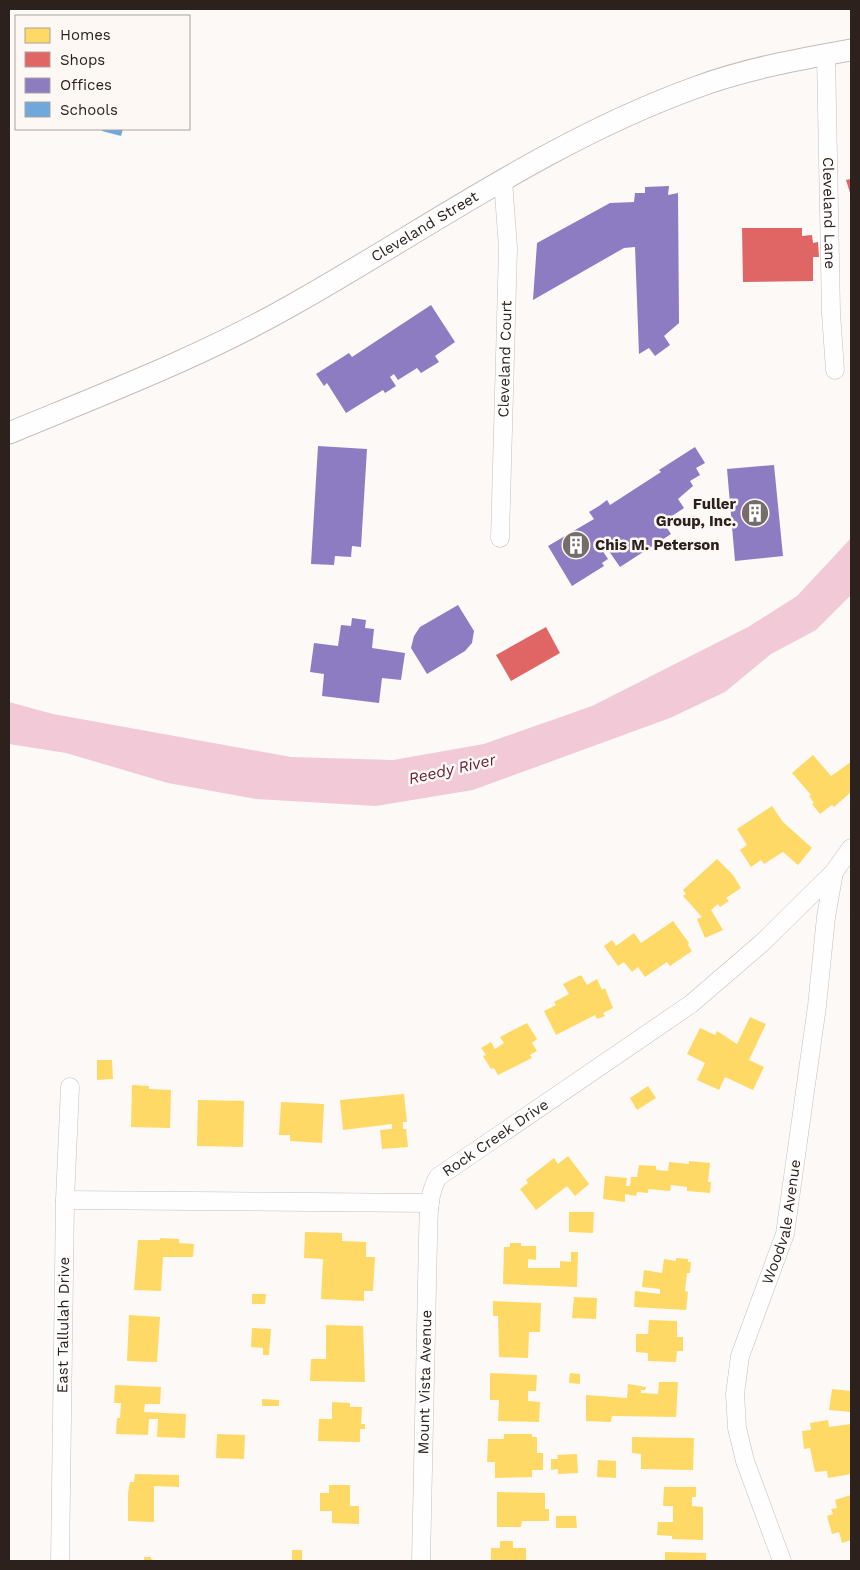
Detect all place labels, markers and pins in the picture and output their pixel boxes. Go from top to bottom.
place label: Fuller Group, Inc. [656,495,737,530]
building icon: Fuller Group, Inc. [740,498,770,528]
building icon: Chis M. Peterson [561,530,591,560]
place label: Chis M. Peterson [595,536,720,554]

